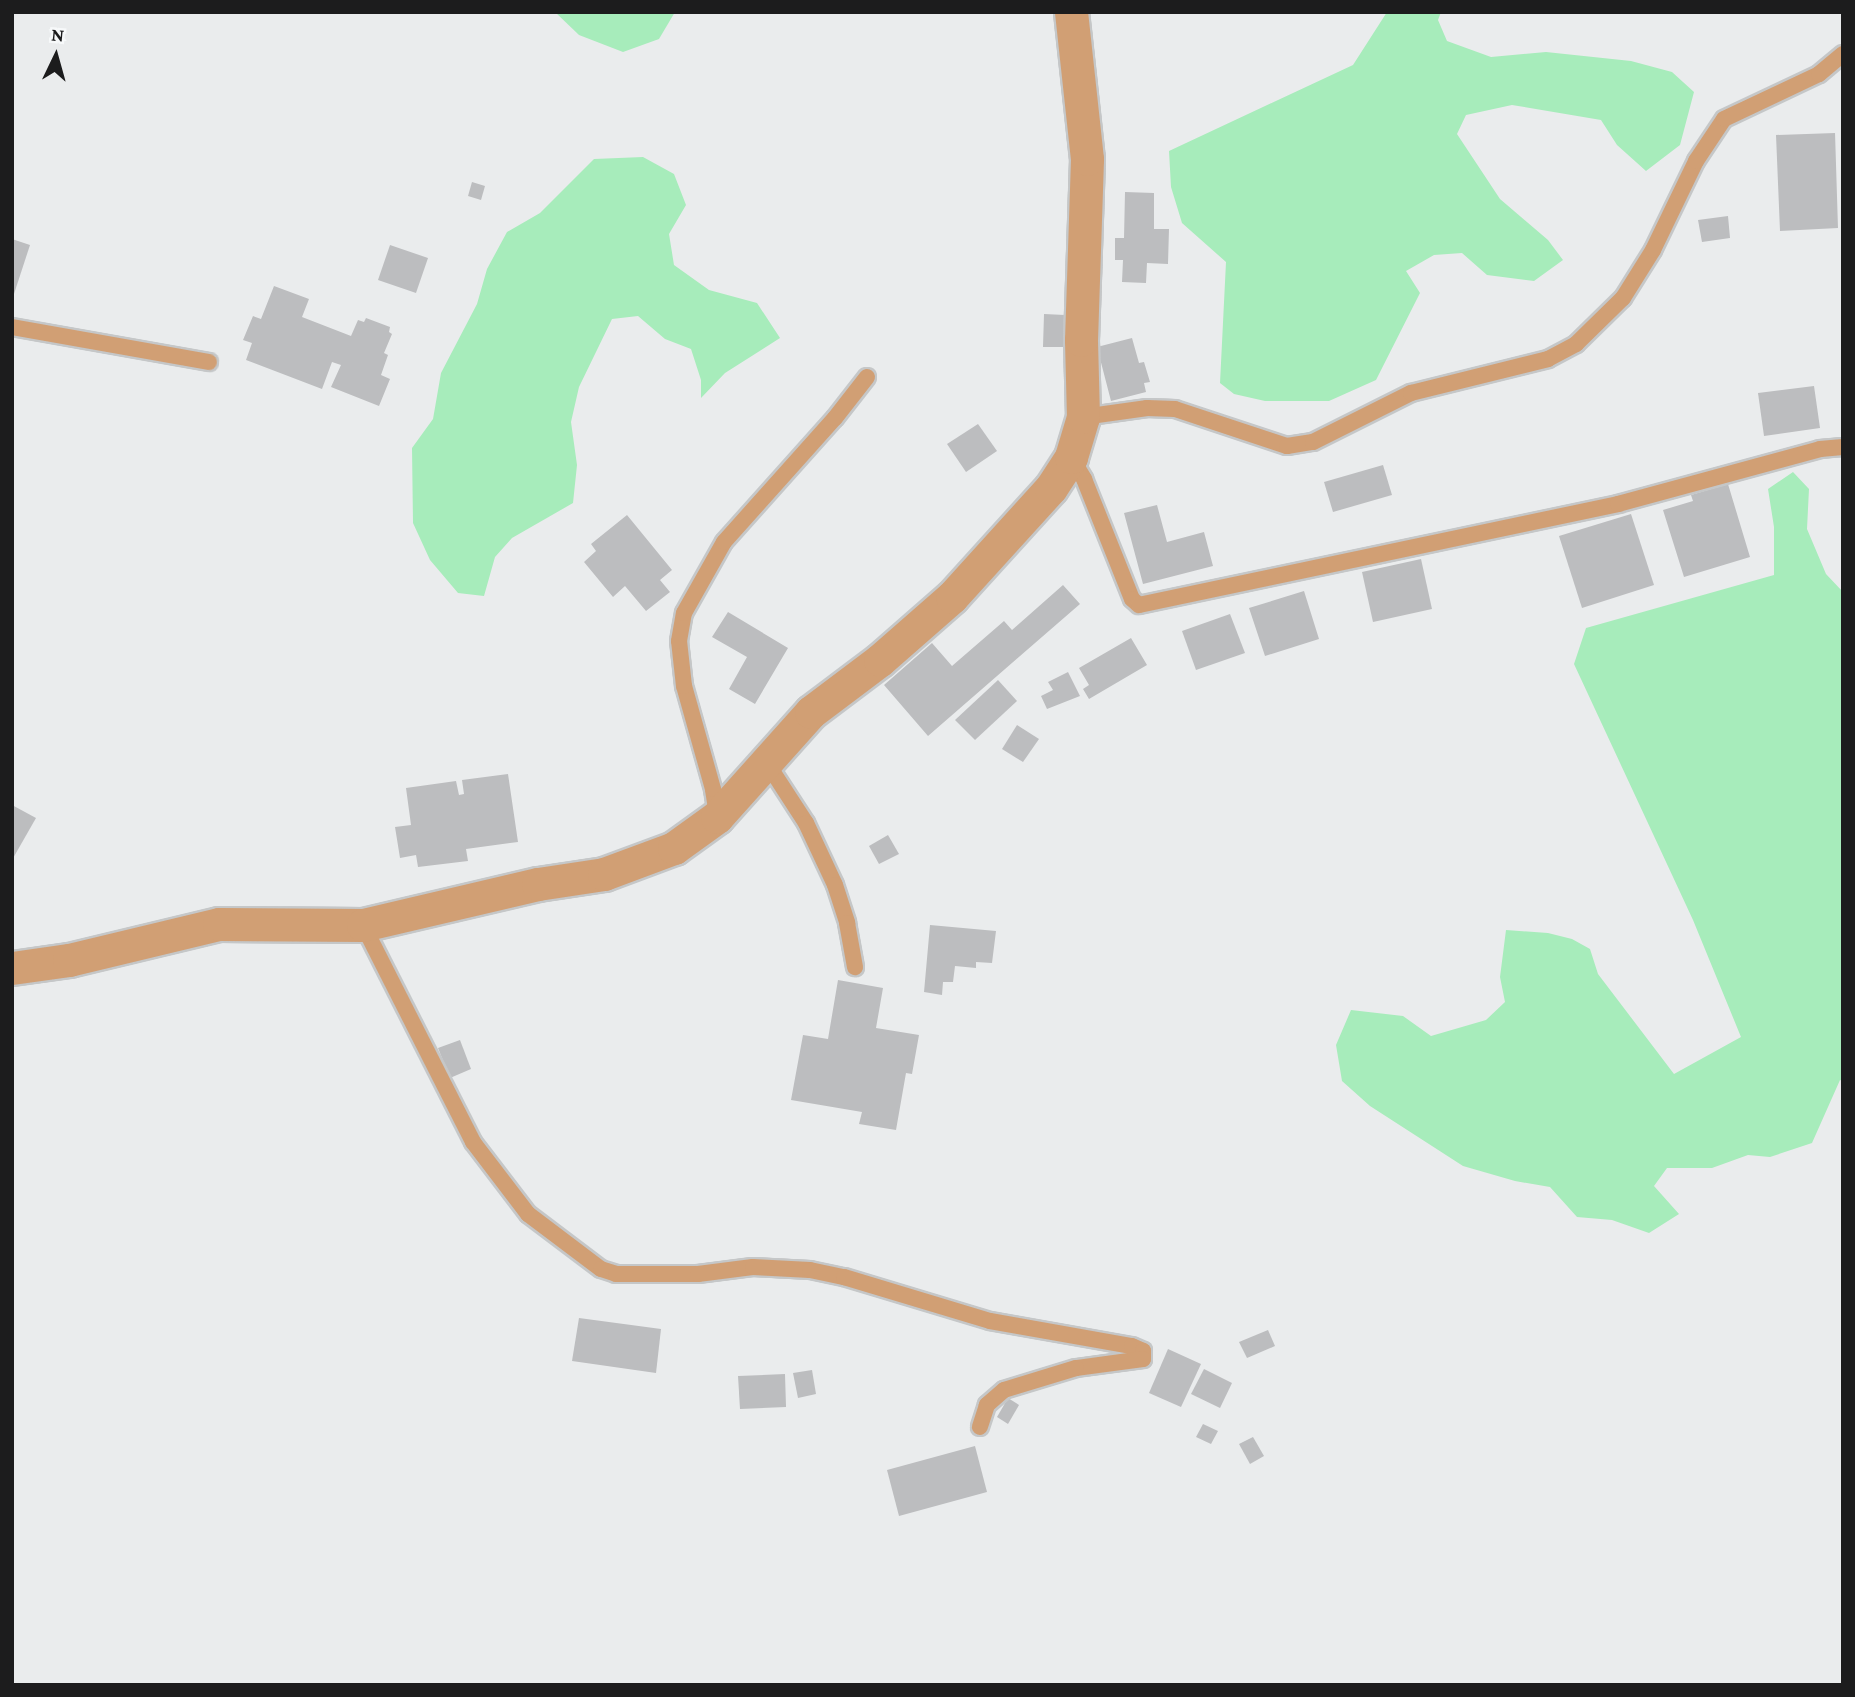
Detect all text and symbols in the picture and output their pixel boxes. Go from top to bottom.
north arrow [21,21,91,91]
text: N [50,24,65,46]

